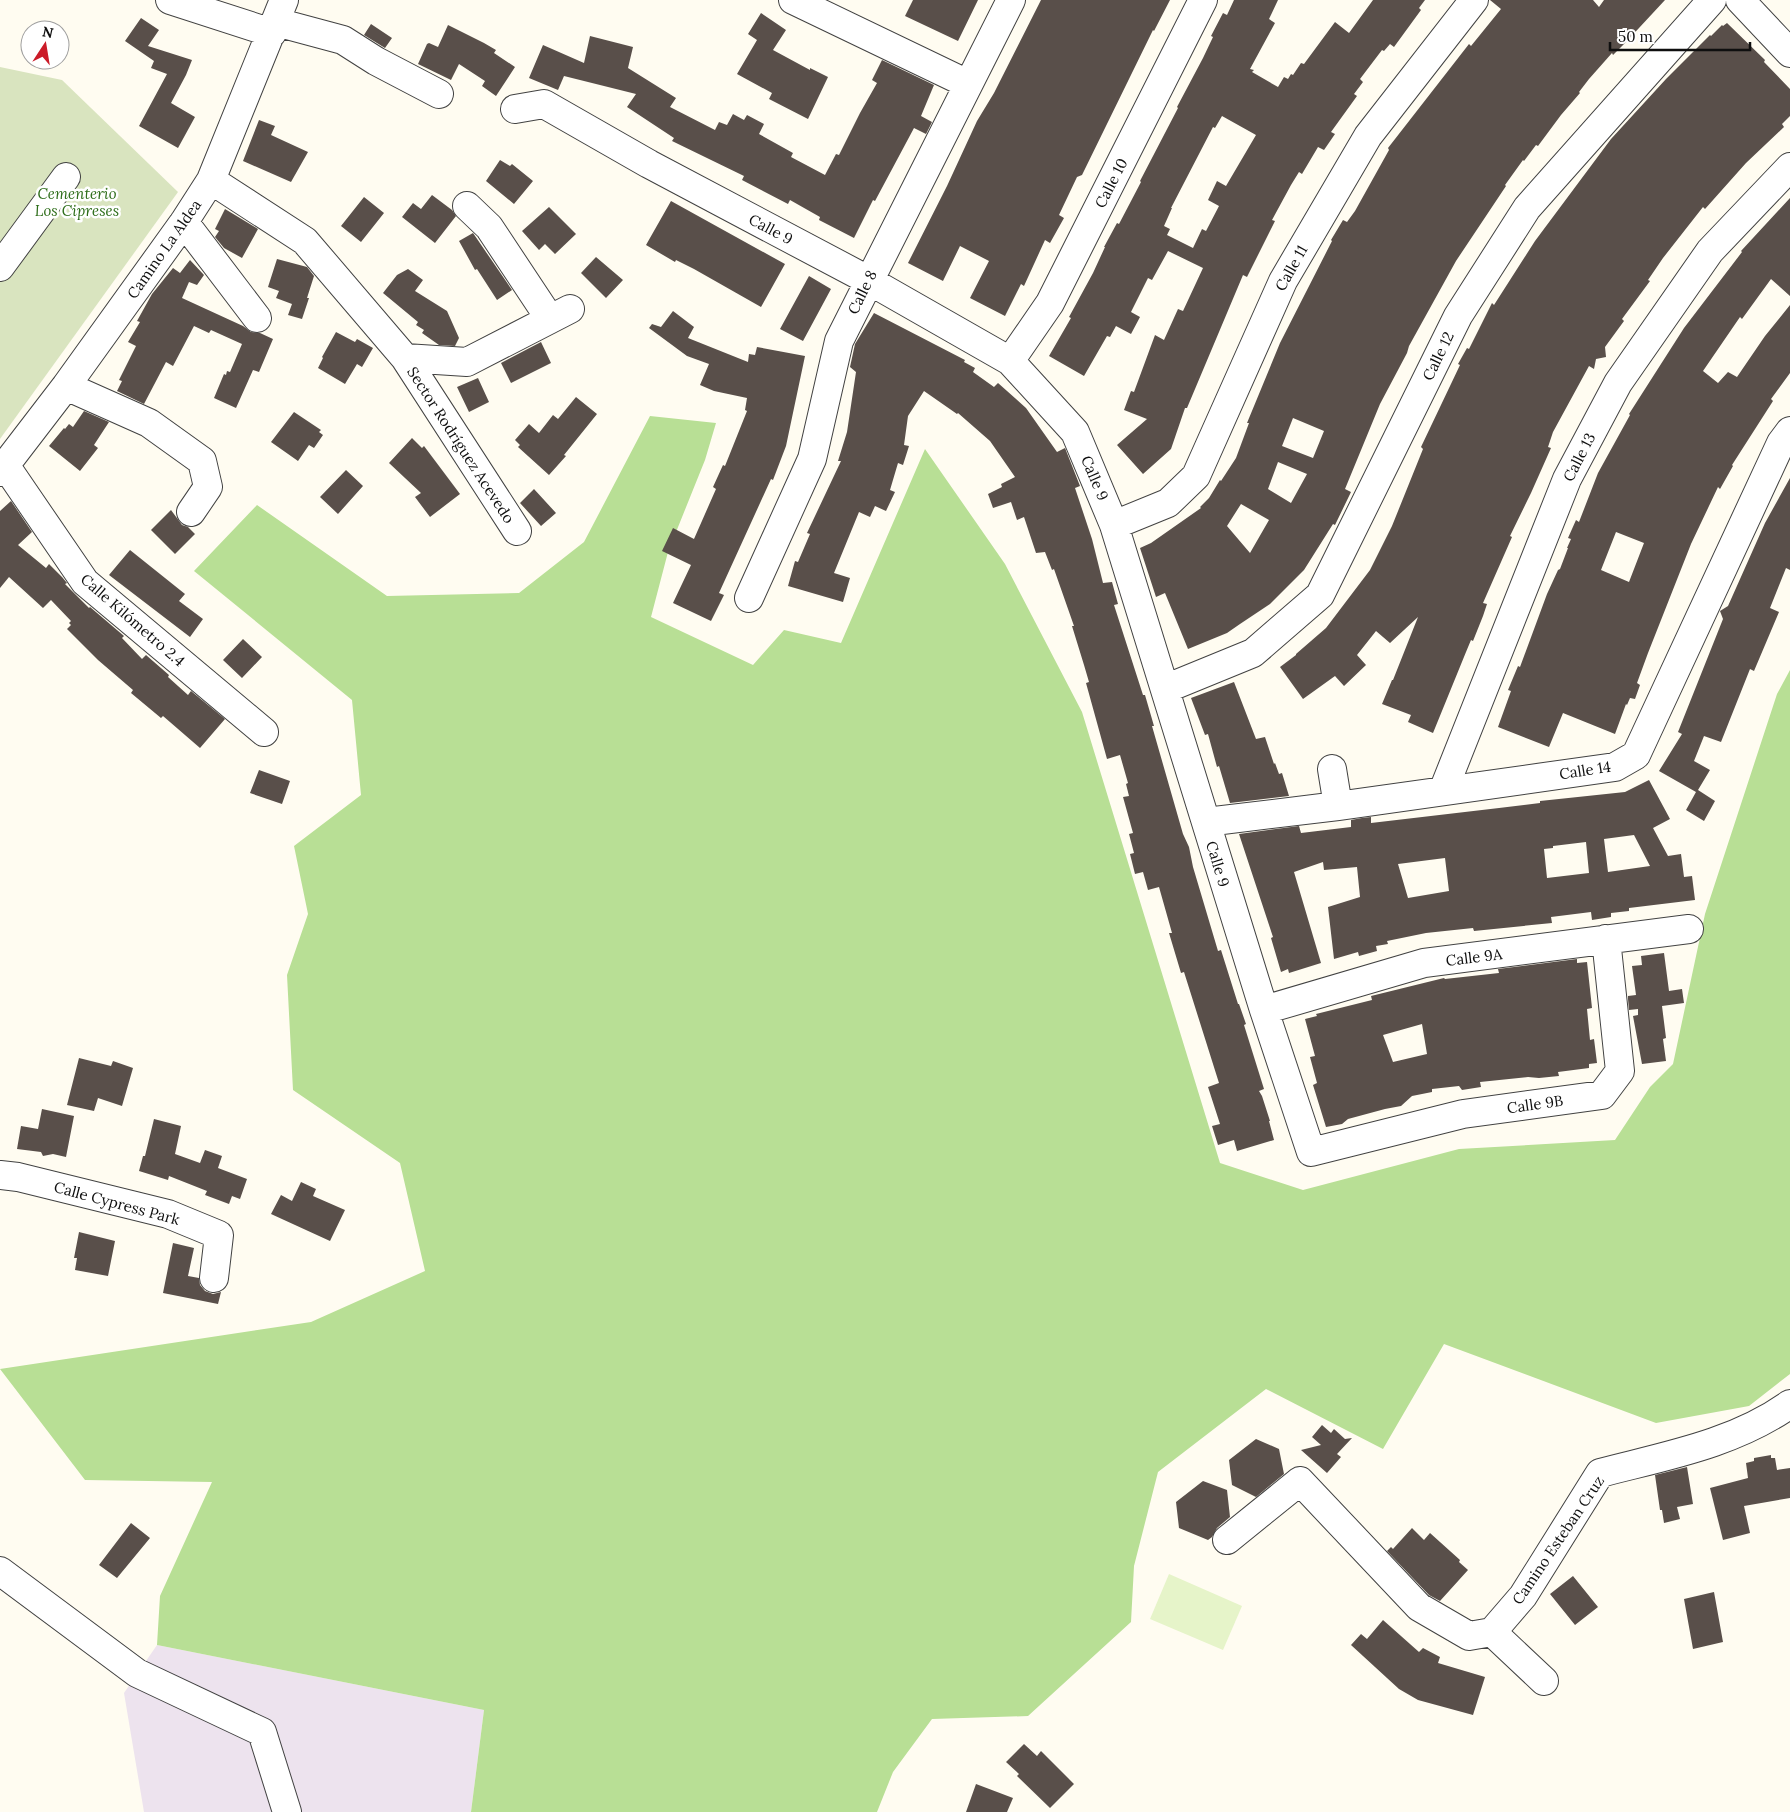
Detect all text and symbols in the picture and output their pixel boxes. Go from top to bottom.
north arrow [20,20,70,70]
scale bar [1610,20,1750,52]
text: N [41,22,55,42]
text: 50 m [1618,27,1653,46]
street label: Calle 10 [1090,155,1132,211]
park label: Cementerio Los Cipreses [35,184,119,220]
street label: Camino La Aldea [123,196,205,302]
street label: Calle 9 [746,210,796,248]
street label: Calle 11 [1271,242,1311,294]
street label: Calle 8 [843,267,881,317]
street label: Calle 12 [1418,328,1458,384]
street label: Sector Rodríguez Acevedo [403,363,519,527]
street label: Calle 13 [1559,429,1599,485]
street label: Calle 9 [1077,453,1113,503]
street label: Calle Kilómetro 2.4 [77,570,189,670]
street label: Calle 14 [1558,757,1612,783]
street label: Calle 9 [1202,839,1234,889]
street label: Calle 9A [1445,944,1504,970]
street label: Calle 9B [1506,1091,1564,1117]
street label: Calle Cypress Park [52,1177,182,1229]
street label: Camino Esteban Cruz [1508,1472,1608,1608]

